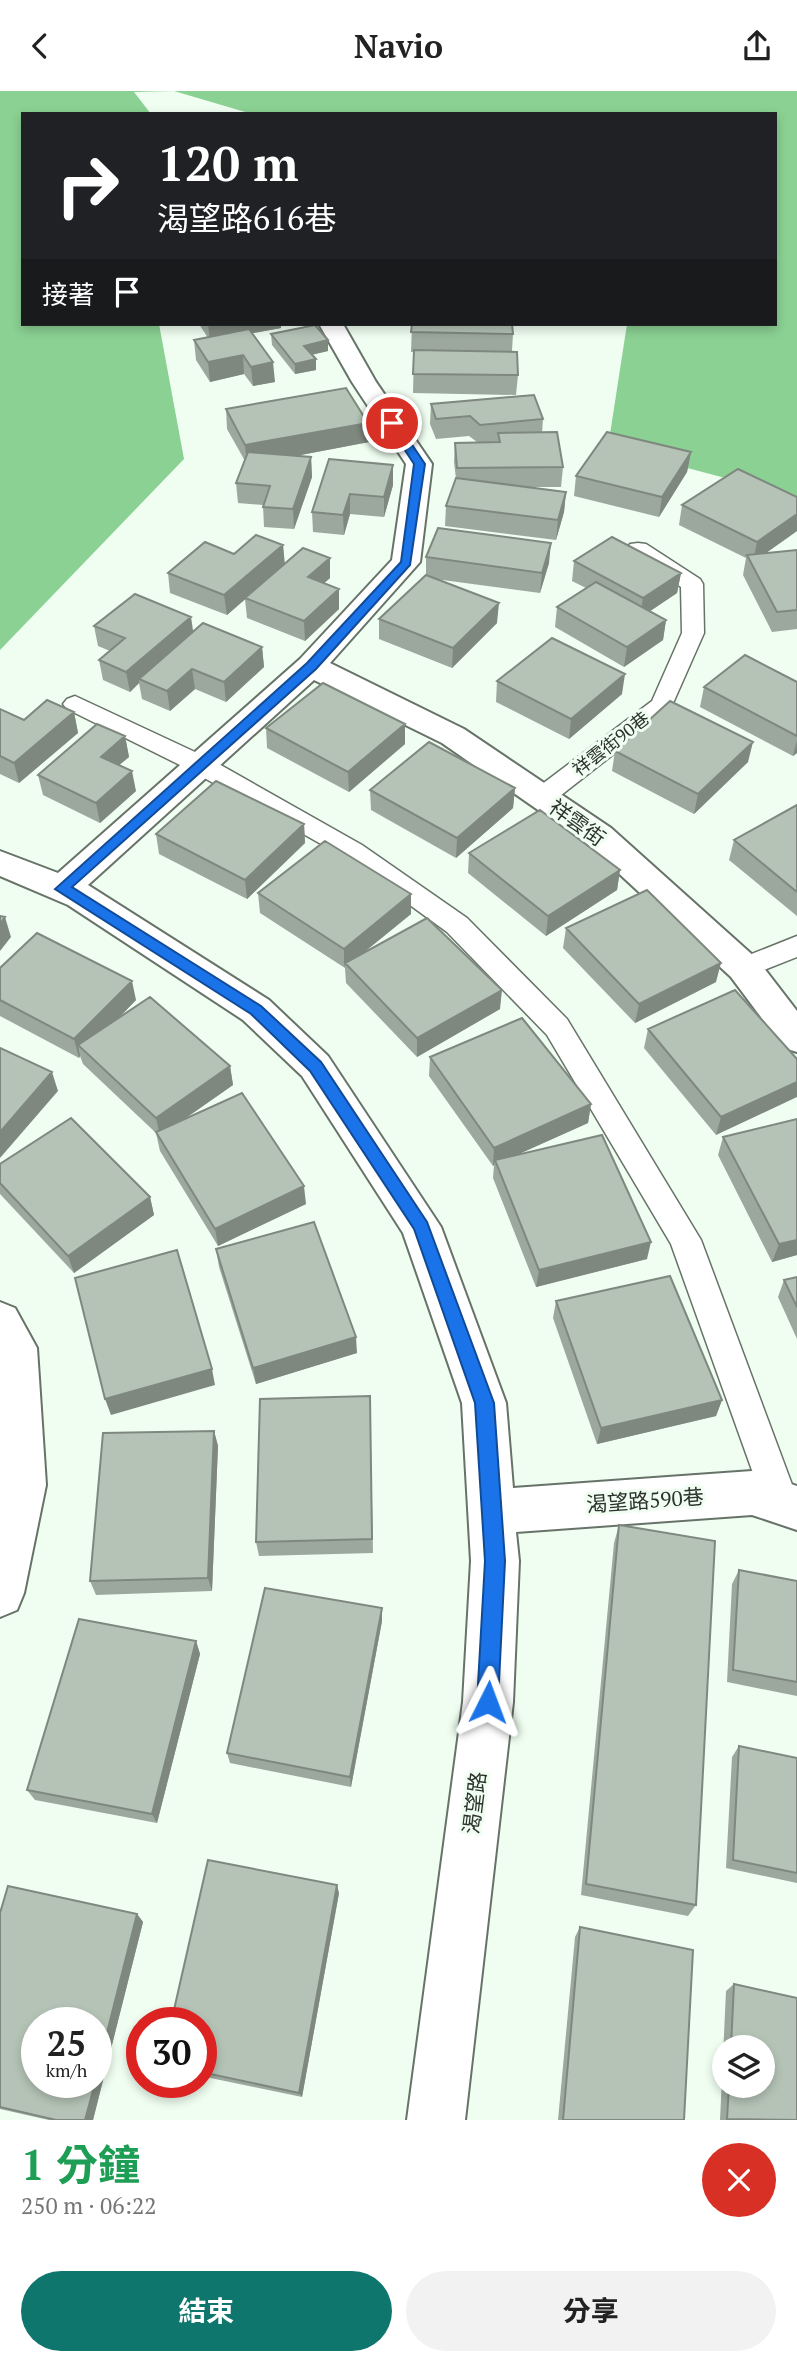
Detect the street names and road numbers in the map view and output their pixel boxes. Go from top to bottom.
street label: 祥雲街90巷 [567,706,654,781]
street label: 祥雲街 [544,792,611,852]
street label: 渴望路590巷 [585,1482,705,1518]
street label: 渴望路 [456,1770,492,1836]

